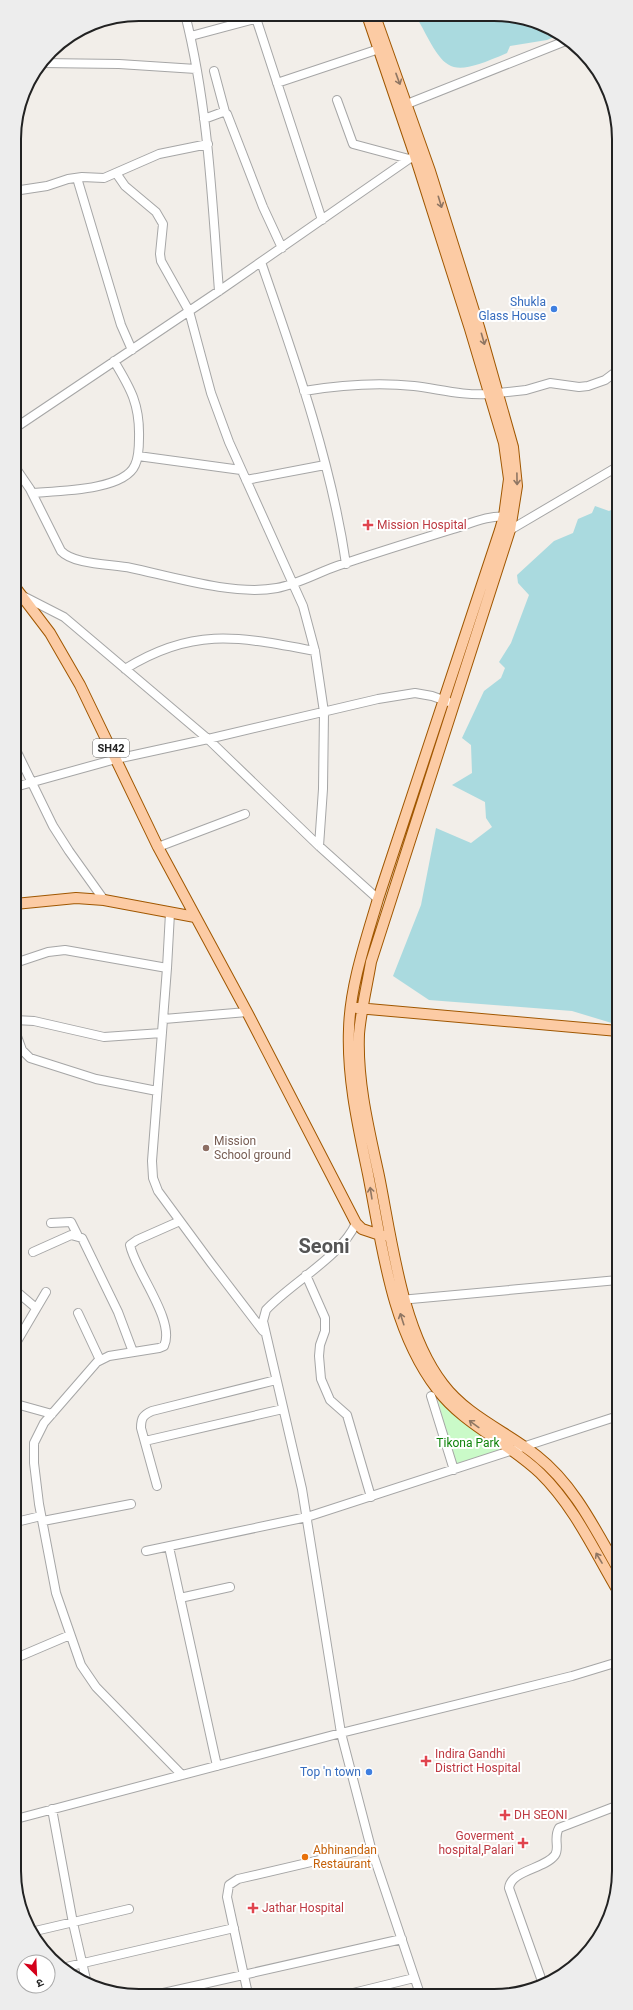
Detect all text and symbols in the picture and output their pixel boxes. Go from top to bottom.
one-way arrow [394,72,402,84]
one-way arrow [437,195,444,208]
place label: Shukla Glass House [478,295,546,323]
marker: Shukla Glass House [549,304,559,314]
one-way arrow [479,332,487,345]
one-way arrow [513,472,521,485]
place label: Mission Hospital [377,518,467,532]
marker: Mission Hospital [362,519,374,531]
road number: SH42 [93,739,129,757]
place label: Mission School ground [214,1134,291,1162]
marker: Mission School ground [201,1143,211,1153]
one-way arrow [367,1187,375,1200]
district label: Seoni [299,1234,349,1258]
one-way arrow [398,1313,405,1326]
one-way arrow [469,1420,480,1428]
park label: Tikona Park [436,1436,501,1450]
one-way arrow [594,1552,602,1564]
place label: Indira Gandhi District Hospital [435,1747,521,1775]
marker: Indira Gandhi District Hospital [420,1755,432,1767]
place label: Top 'n town [300,1765,361,1779]
marker: Top 'n town [364,1767,374,1777]
place label: DH SEONI [514,1808,567,1822]
marker: DH SEONI [499,1809,511,1821]
place label: Goverment hospital,Palari [439,1829,514,1857]
marker: Goverment hospital,Palari [517,1837,529,1849]
place label: Abhinandan Restaurant [313,1843,377,1871]
marker: Abhinandan Restaurant [300,1852,310,1862]
place label: Jathar Hospital [262,1901,344,1915]
marker: Jathar Hospital [247,1902,259,1914]
north arrow [16,1954,56,1994]
text: उ [34,1975,45,1990]

